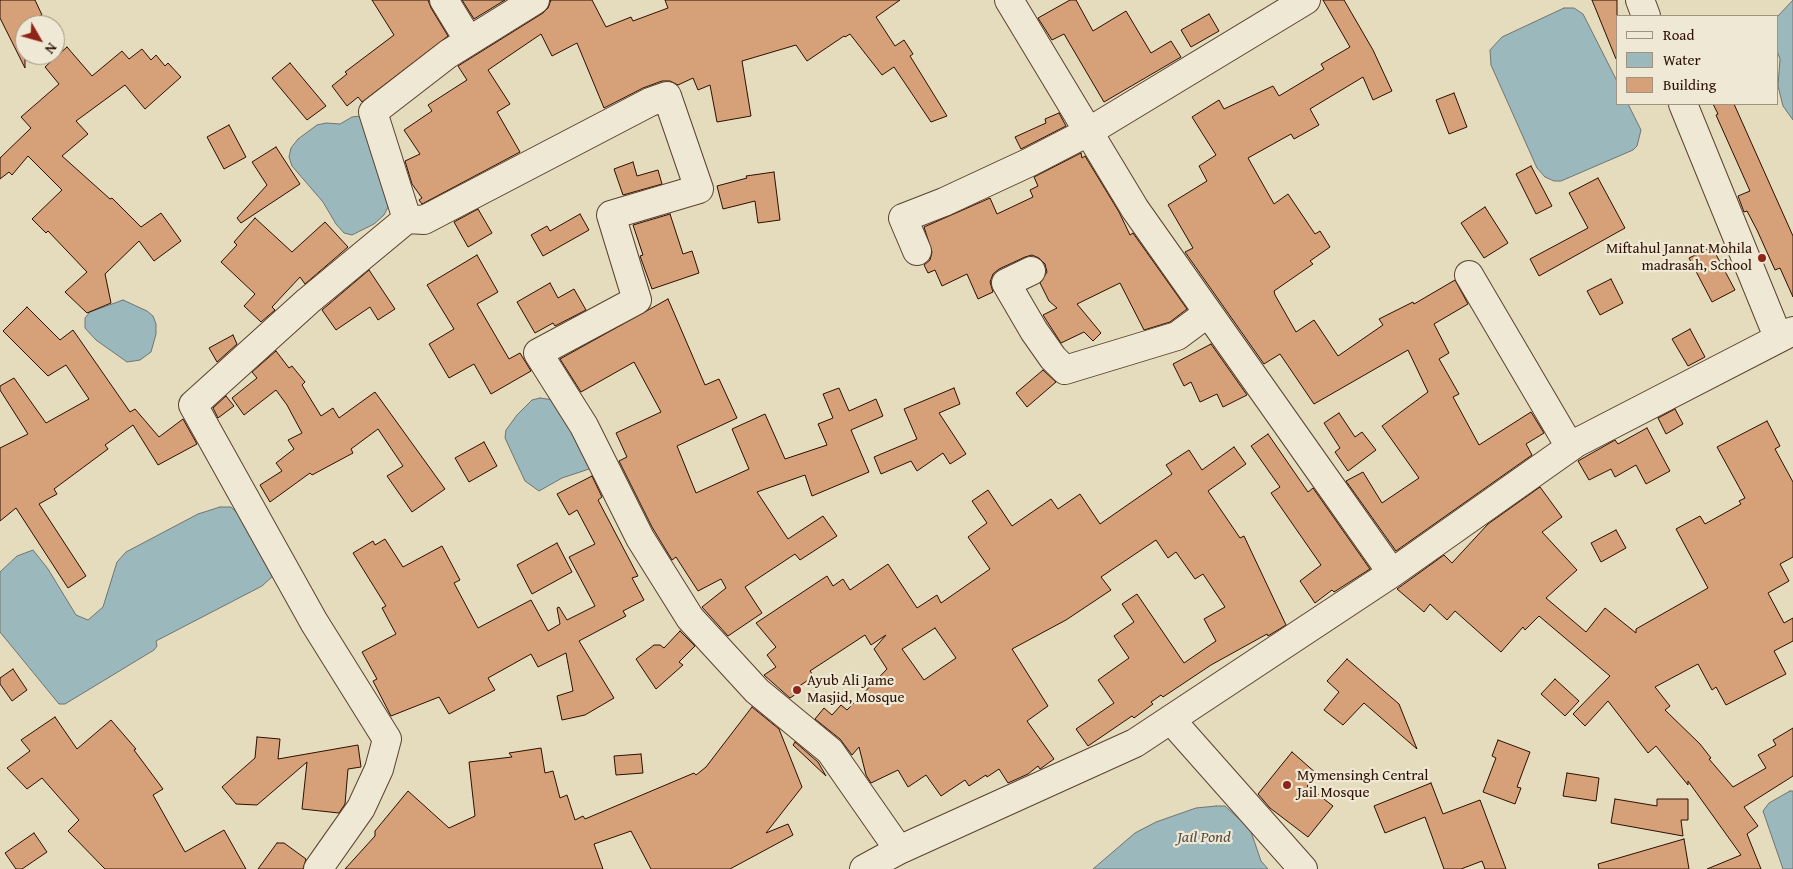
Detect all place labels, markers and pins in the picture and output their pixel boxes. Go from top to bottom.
place label: Miftahul Jannat Mohila madrasah, School [1606,240,1752,275]
marker: Miftahul Jannat Mohila madrasah, School [1756,252,1768,264]
place label: Ayub Ali Jame Masjid, Mosque [807,672,904,707]
marker: Ayub Ali Jame Masjid, Mosque [791,684,803,696]
place label: Mymensingh Central Jail Mosque [1297,767,1429,802]
marker: Mymensingh Central Jail Mosque [1281,779,1293,791]

